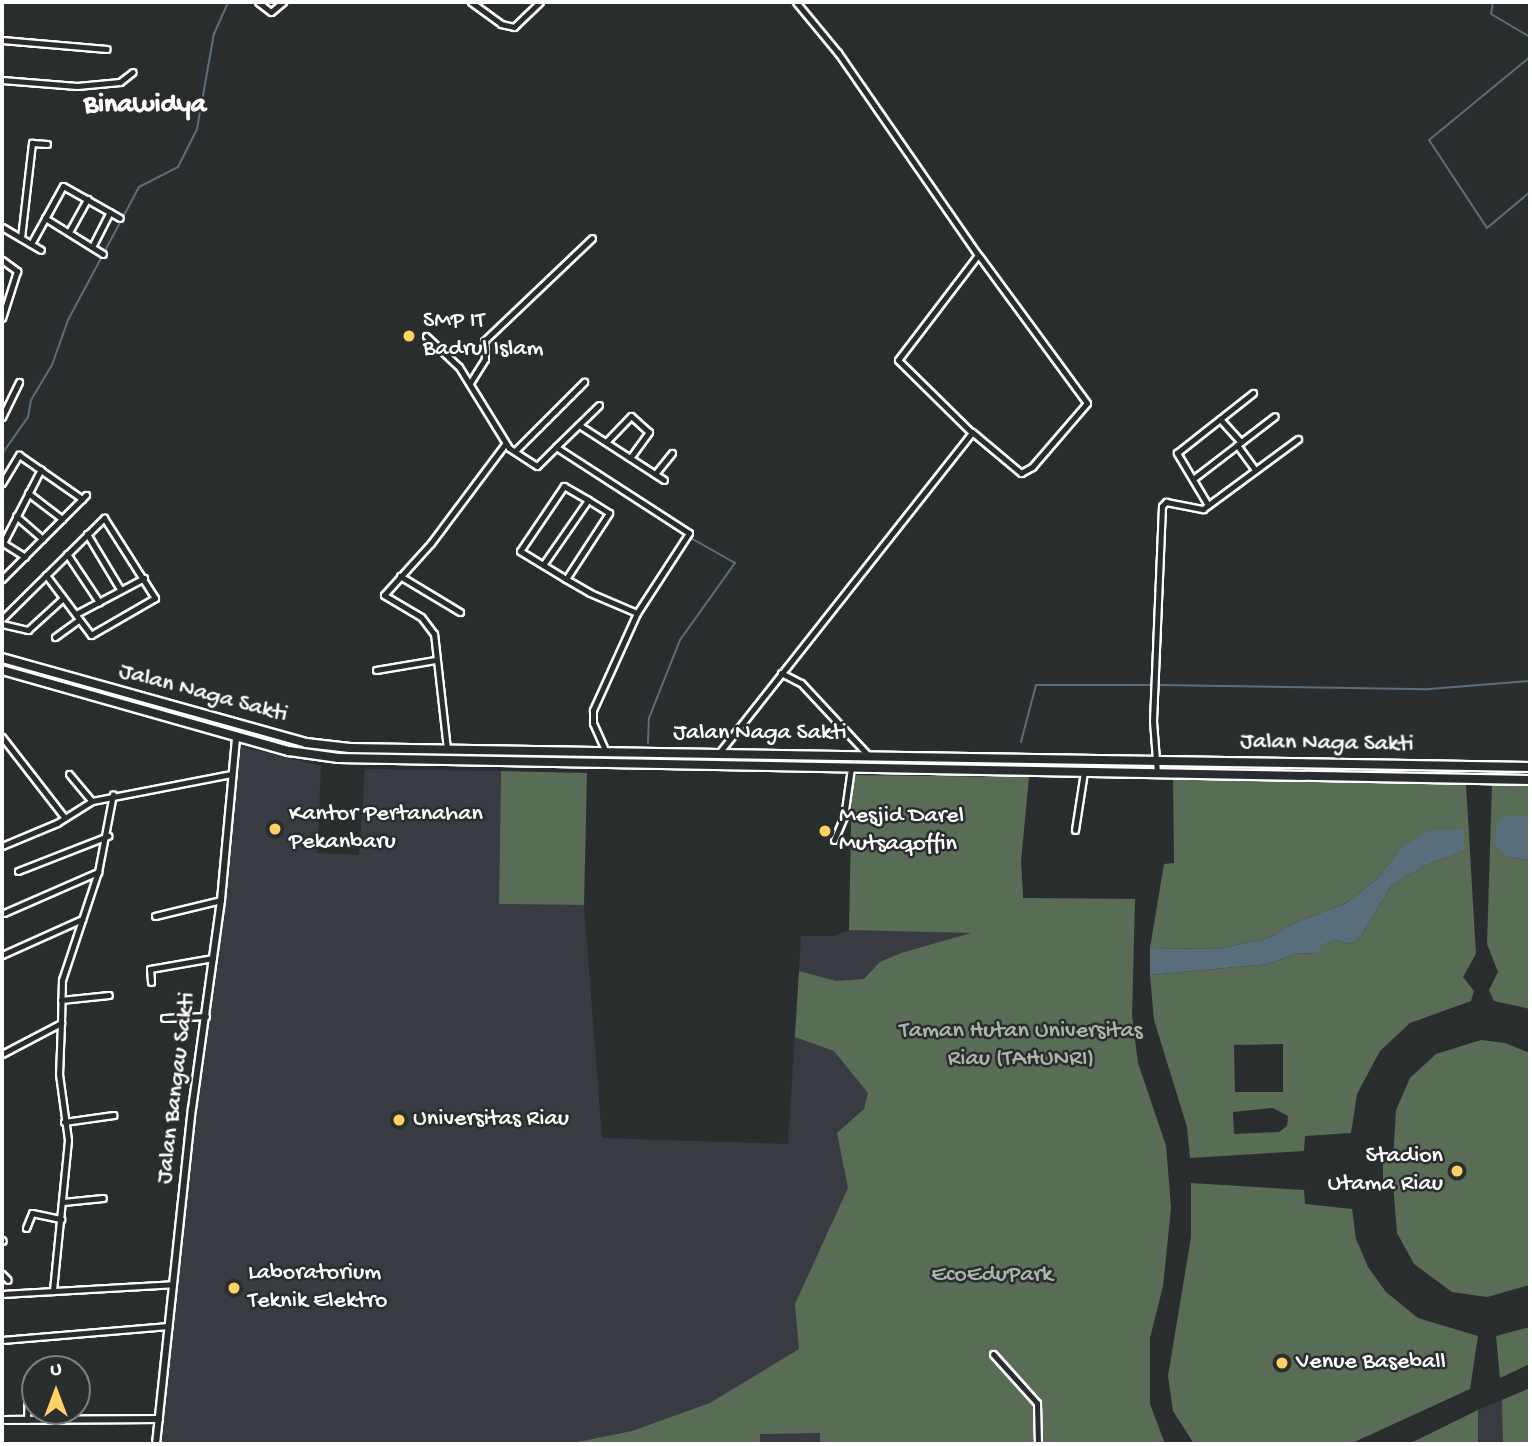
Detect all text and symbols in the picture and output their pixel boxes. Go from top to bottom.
district label: Binawidya [84,89,206,123]
place label: SMP IT Badrul Islam [423,308,544,364]
marker: SMP IT Badrul Islam [401,328,417,344]
street label: Jalan Naga Sakti [115,658,291,730]
street label: Jalan Naga Sakti [673,720,847,748]
street label: Jalan Naga Sakti [1240,728,1414,760]
place label: Kantor Pertanahan Pekanbaru [289,801,483,857]
place label: Mesjid Darel Mutsaqoffin [839,803,964,859]
marker: Kantor Pertanahan Pekanbaru [267,821,283,837]
marker: Mesjid Darel Mutsaqoffin [817,823,833,839]
street label: Jalan Bangau Sakti [151,991,203,1185]
park label: Taman Hutan Universitas Riau (TAHUNRI) [899,1018,1143,1074]
place label: Universitas Riau [413,1106,569,1134]
marker: Universitas Riau [391,1112,407,1128]
place label: Stadion Utama Riau [1328,1143,1443,1199]
marker: Stadion Utama Riau [1449,1163,1465,1179]
place label: Laboratorium Teknik Elektro [248,1260,387,1316]
park label: EcoEduPark [931,1262,1053,1290]
marker: Laboratorium Teknik Elektro [226,1280,242,1296]
place label: Venue Baseball [1296,1349,1446,1377]
north arrow [21,1355,91,1425]
marker: Venue Baseball [1274,1355,1290,1371]
text: U [51,1359,61,1382]

